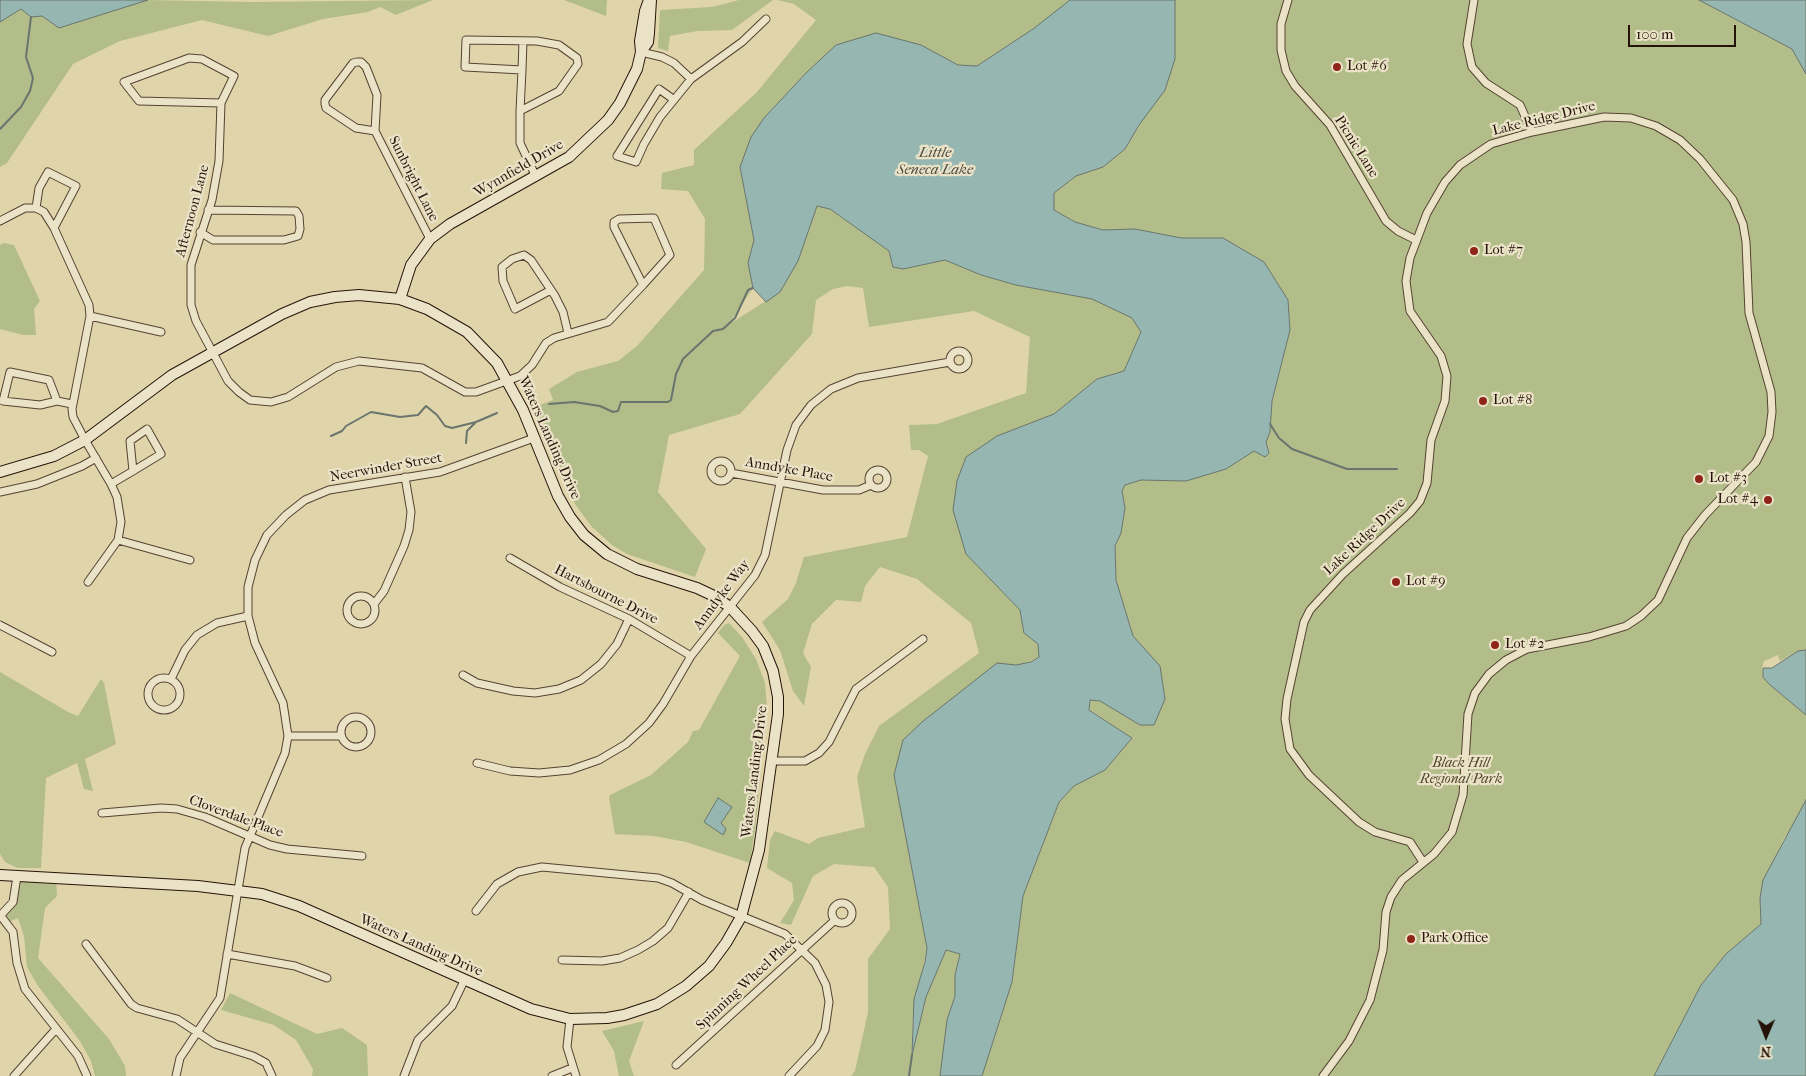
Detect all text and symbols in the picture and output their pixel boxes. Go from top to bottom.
scale bar [1631,15,1738,47]
text: 100 m [1636,25,1674,43]
place label: Lot #6 [1347,59,1387,75]
marker: Lot #6 [1331,61,1343,73]
street label: Lake Ridge Drive [1491,98,1597,140]
street label: Picnic Lane [1330,113,1382,181]
street label: Sunbright Lane [384,133,442,225]
street label: Wynnfield Drive [471,137,567,201]
water label: Little Seneca Lake [897,144,973,179]
street label: Afternoon Lane [173,163,213,259]
place label: Lot #7 [1484,243,1523,259]
marker: Lot #7 [1468,245,1480,257]
street label: Waters Landing Drive [514,374,584,502]
place label: Lot #8 [1493,393,1532,409]
marker: Lot #8 [1477,395,1489,407]
street label: Neerwinder Street [329,450,443,486]
street label: Anndyke Place [744,454,834,486]
place label: Lot #3 [1709,471,1747,487]
marker: Lot #3 [1693,473,1705,485]
place label: Lot #4 [1717,492,1758,508]
marker: Lot #4 [1762,494,1774,506]
street label: Lake Ridge Drive [1321,495,1409,579]
street label: Anndyke Way [690,557,754,633]
street label: Hartsbourne Drive [551,562,661,628]
place label: Lot #9 [1406,574,1446,590]
marker: Lot #9 [1390,576,1402,588]
place label: Lot #2 [1505,637,1545,653]
marker: Lot #2 [1489,639,1501,651]
street label: Waters Landing Drive [739,705,771,839]
park label: Black Hill Regional Park [1420,756,1502,789]
street label: Cloverdale Place [187,792,285,842]
street label: Waters Landing Drive [357,911,485,981]
place label: Park Office [1421,931,1488,947]
street label: Spinning Wheel Place [693,932,801,1034]
marker: Park Office [1405,933,1417,945]
north arrow [1741,1011,1791,1061]
text: N [1760,1043,1771,1060]

